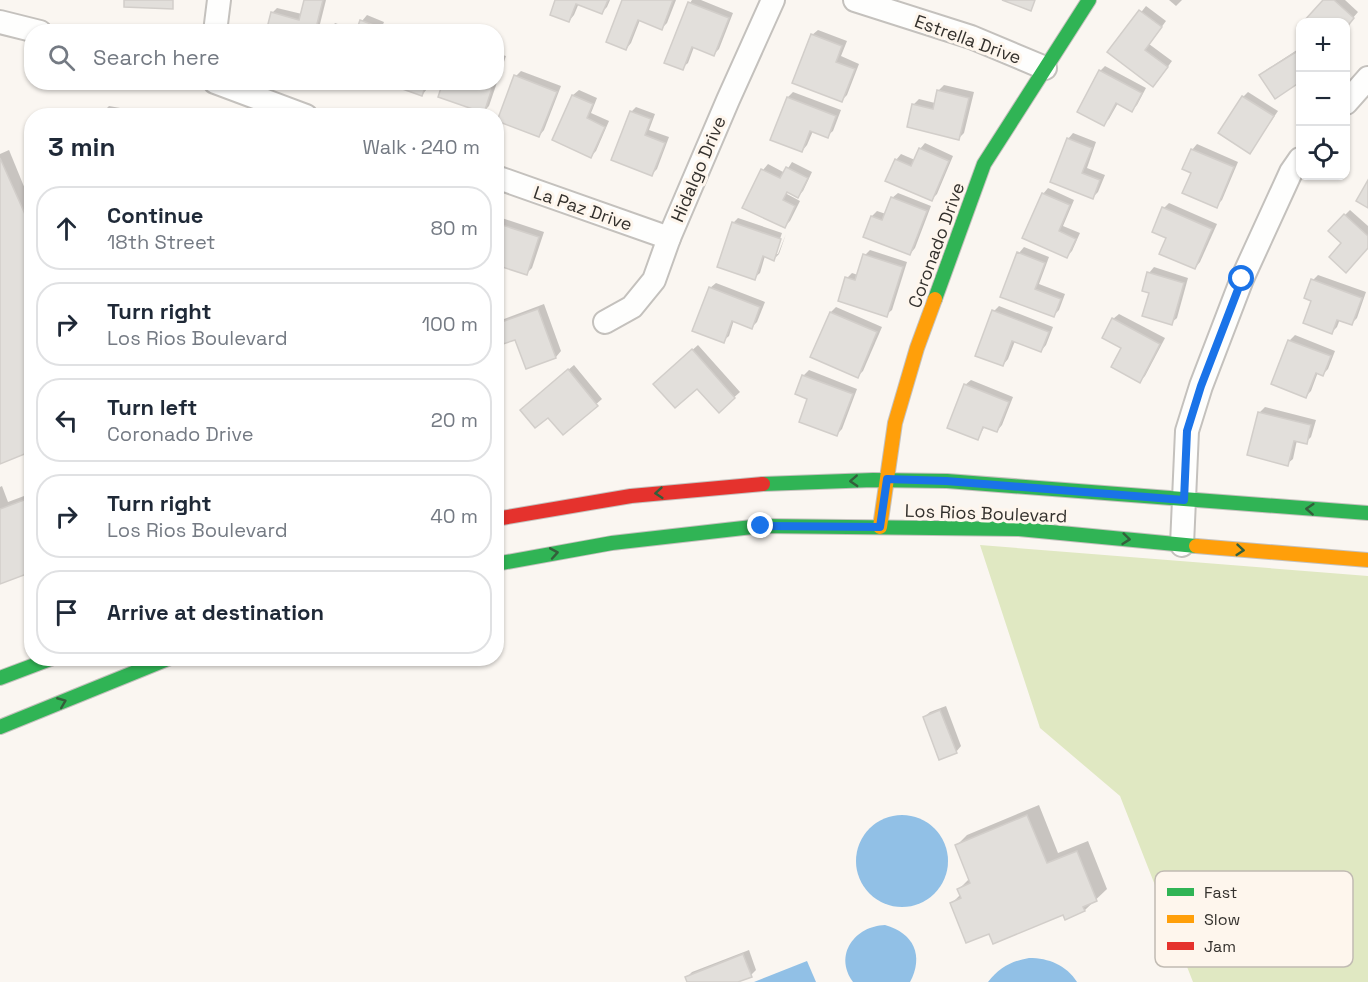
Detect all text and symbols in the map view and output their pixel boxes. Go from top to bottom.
street label: Estrella Drive [912,9,1024,69]
map controls [1296,18,1350,180]
button: + [1296,18,1350,72]
search box [24,24,504,90]
icon: search [45,41,78,74]
text: Search here [93,43,220,71]
button: − [1296,72,1350,126]
street label: Hidalgo Drive [665,112,731,226]
button: locate [1296,126,1350,180]
text: 3 min [48,130,116,164]
text: Walk · 240 m [362,134,480,160]
street label: Coronado Drive [903,179,969,311]
street label: La Paz Drive [531,180,635,236]
text: Continue [107,201,203,229]
icon: ahead [50,212,83,245]
text: 80 m [430,215,478,241]
text: 18th Street [107,229,216,255]
route start [1228,265,1254,291]
text: Turn right [107,297,212,325]
icon: right [50,308,83,341]
text: 100 m [422,311,478,337]
text: Los Rios Boulevard [107,325,288,351]
text: Turn left [107,393,197,421]
icon: left [50,404,83,437]
text: 20 m [431,407,478,433]
text: Coronado Drive [107,421,254,447]
one-way arrow [849,474,858,487]
one-way arrow [655,486,664,499]
text: Turn right [107,489,212,517]
street label: Los Rios Boulevard [904,499,1068,527]
icon: right [50,500,83,533]
text: 40 m [430,503,478,529]
one-way arrow [1305,503,1314,516]
route end [747,512,773,538]
text: Los Rios Boulevard [107,517,288,543]
one-way arrow [1121,532,1130,545]
one-way arrow [1235,543,1244,556]
one-way arrow [549,548,559,560]
icon: arrive [50,596,83,629]
text: Arrive at destination [107,598,324,626]
one-way arrow [56,697,67,709]
legend [1155,871,1353,967]
text: Fast [1204,882,1237,903]
text: Slow [1204,909,1240,930]
text: Jam [1204,936,1236,957]

